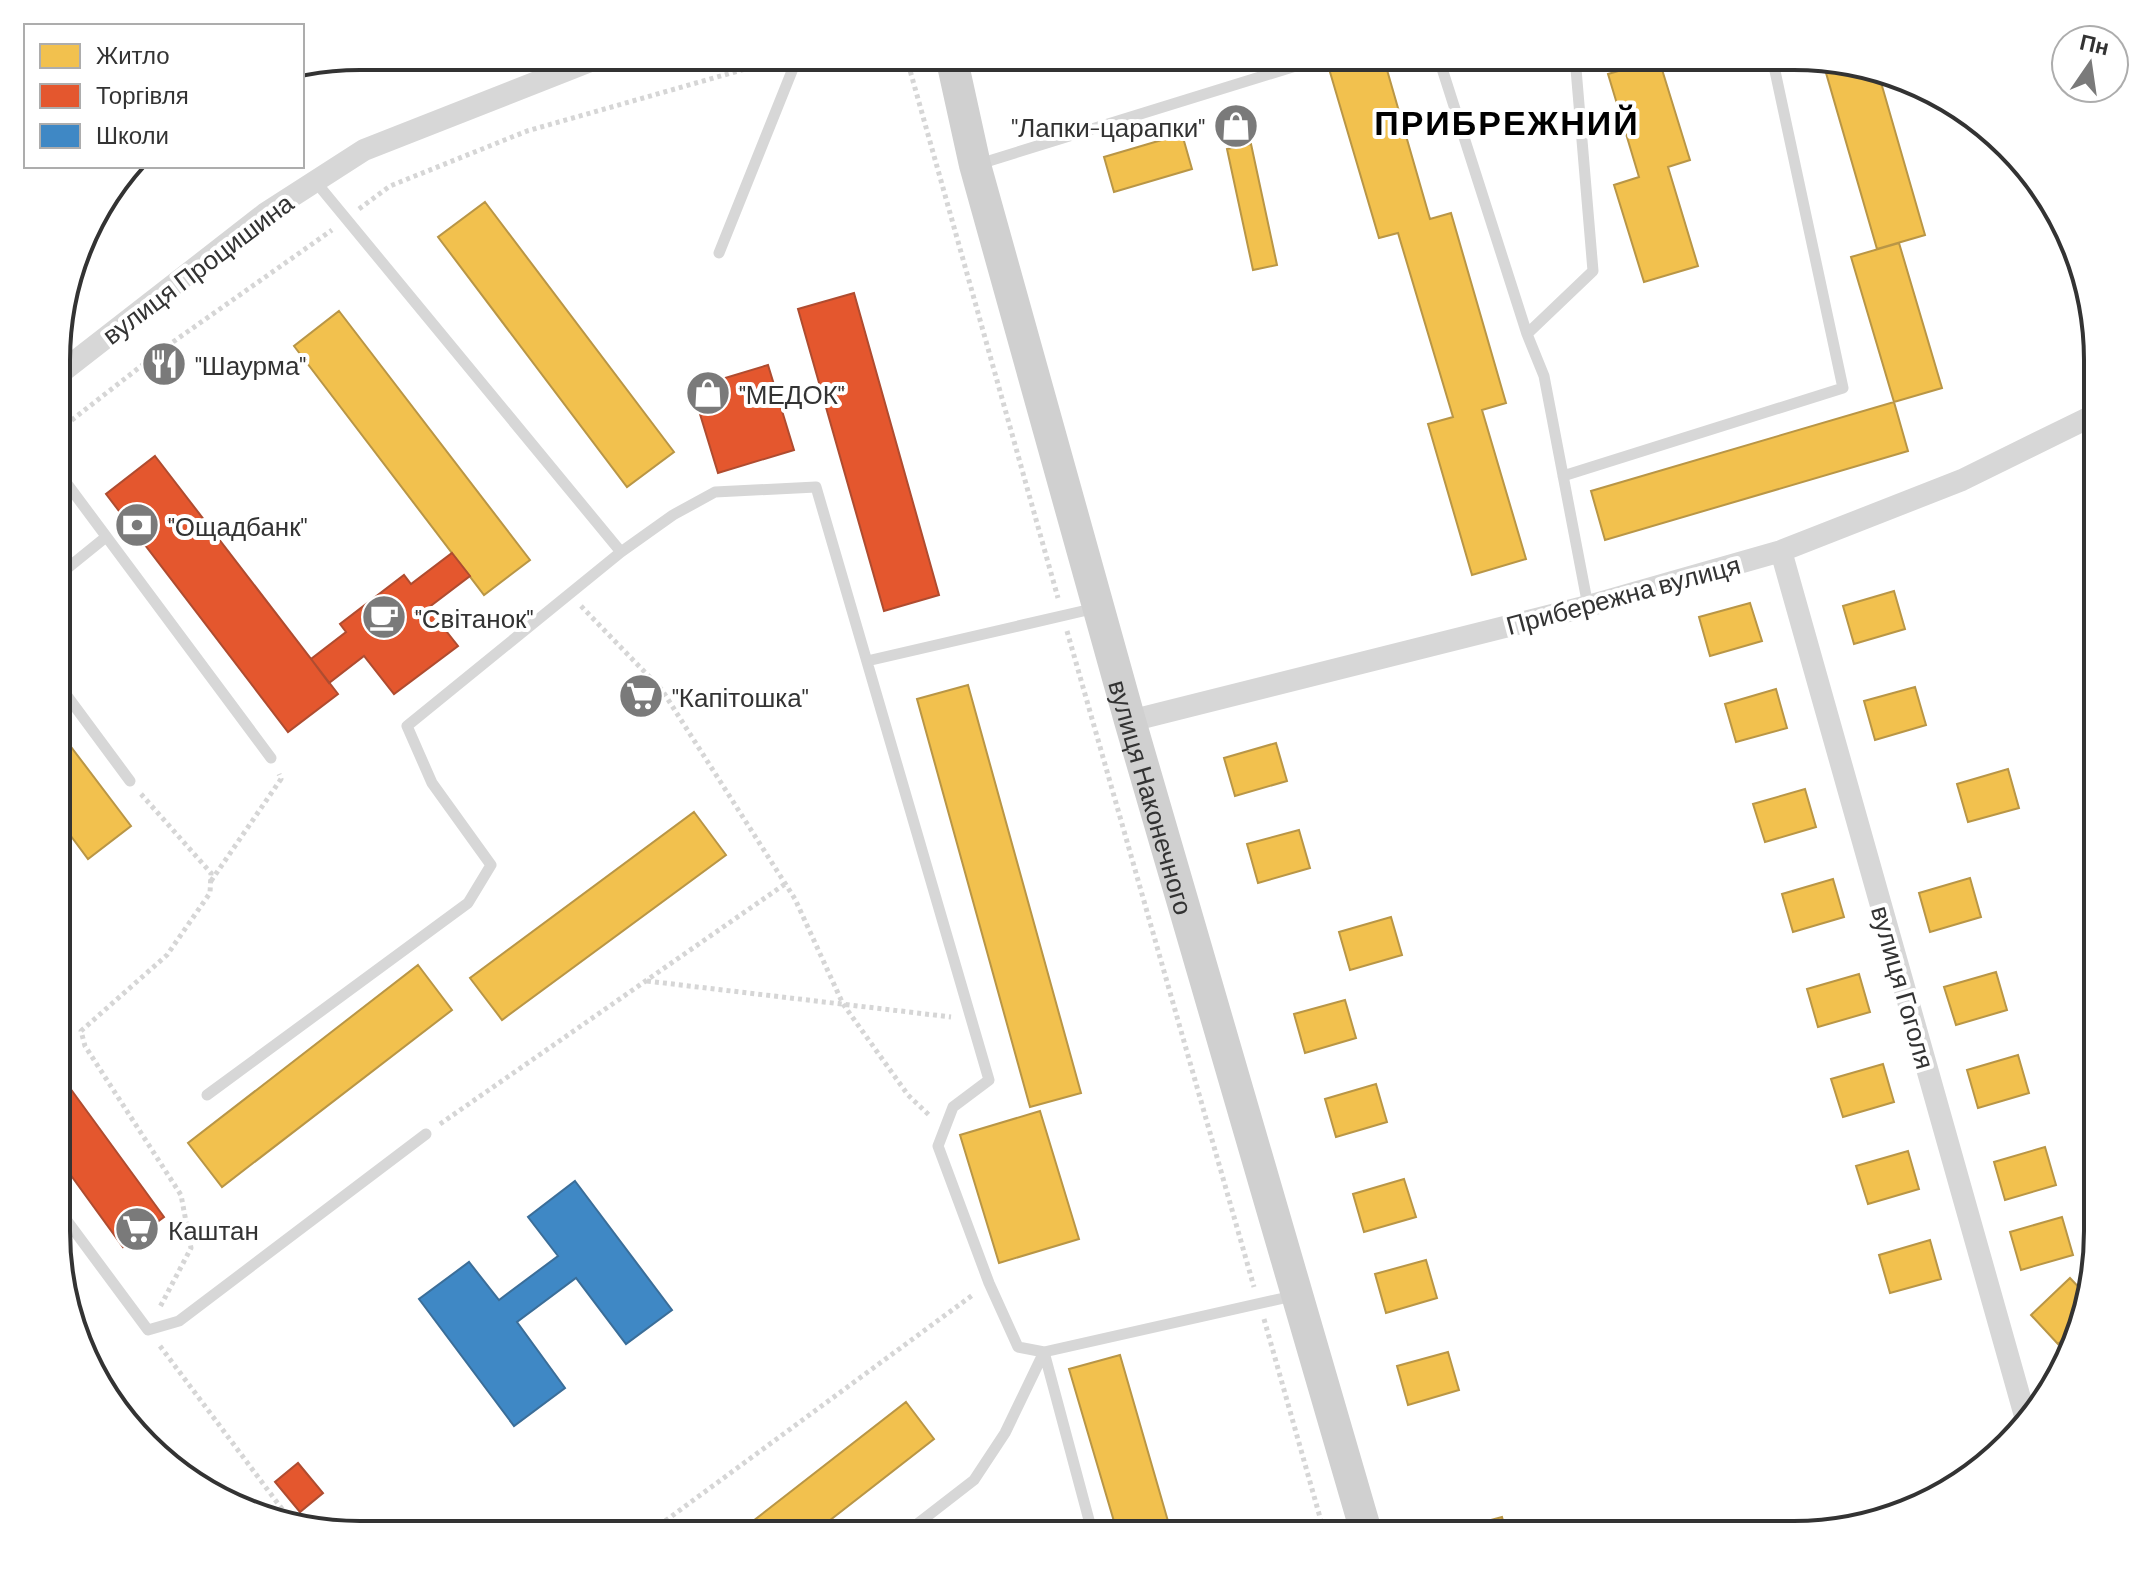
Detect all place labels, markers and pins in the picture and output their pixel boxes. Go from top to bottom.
shop icon: "Лапки-царапки" [1212,102,1260,150]
place label: "Лапки-царапки" [1011,111,1205,142]
restaurant icon: "Шаурма" [140,340,188,388]
place label: "Шаурма" [195,349,306,380]
shop icon: "МЕДОК" [684,369,732,417]
place label: "МЕДОК" [739,378,845,409]
bank icon: "Ощадбанк" [113,501,161,549]
place label: "Ощадбанк" [168,510,308,541]
cafe icon: "Світанок" [360,593,408,641]
place label: "Світанок" [415,602,533,633]
supermarket icon: "Капітошка" [617,672,665,720]
place label: "Капітошка" [672,681,809,712]
supermarket icon: Каштан [113,1205,161,1253]
place label: Каштан [168,1214,259,1245]

